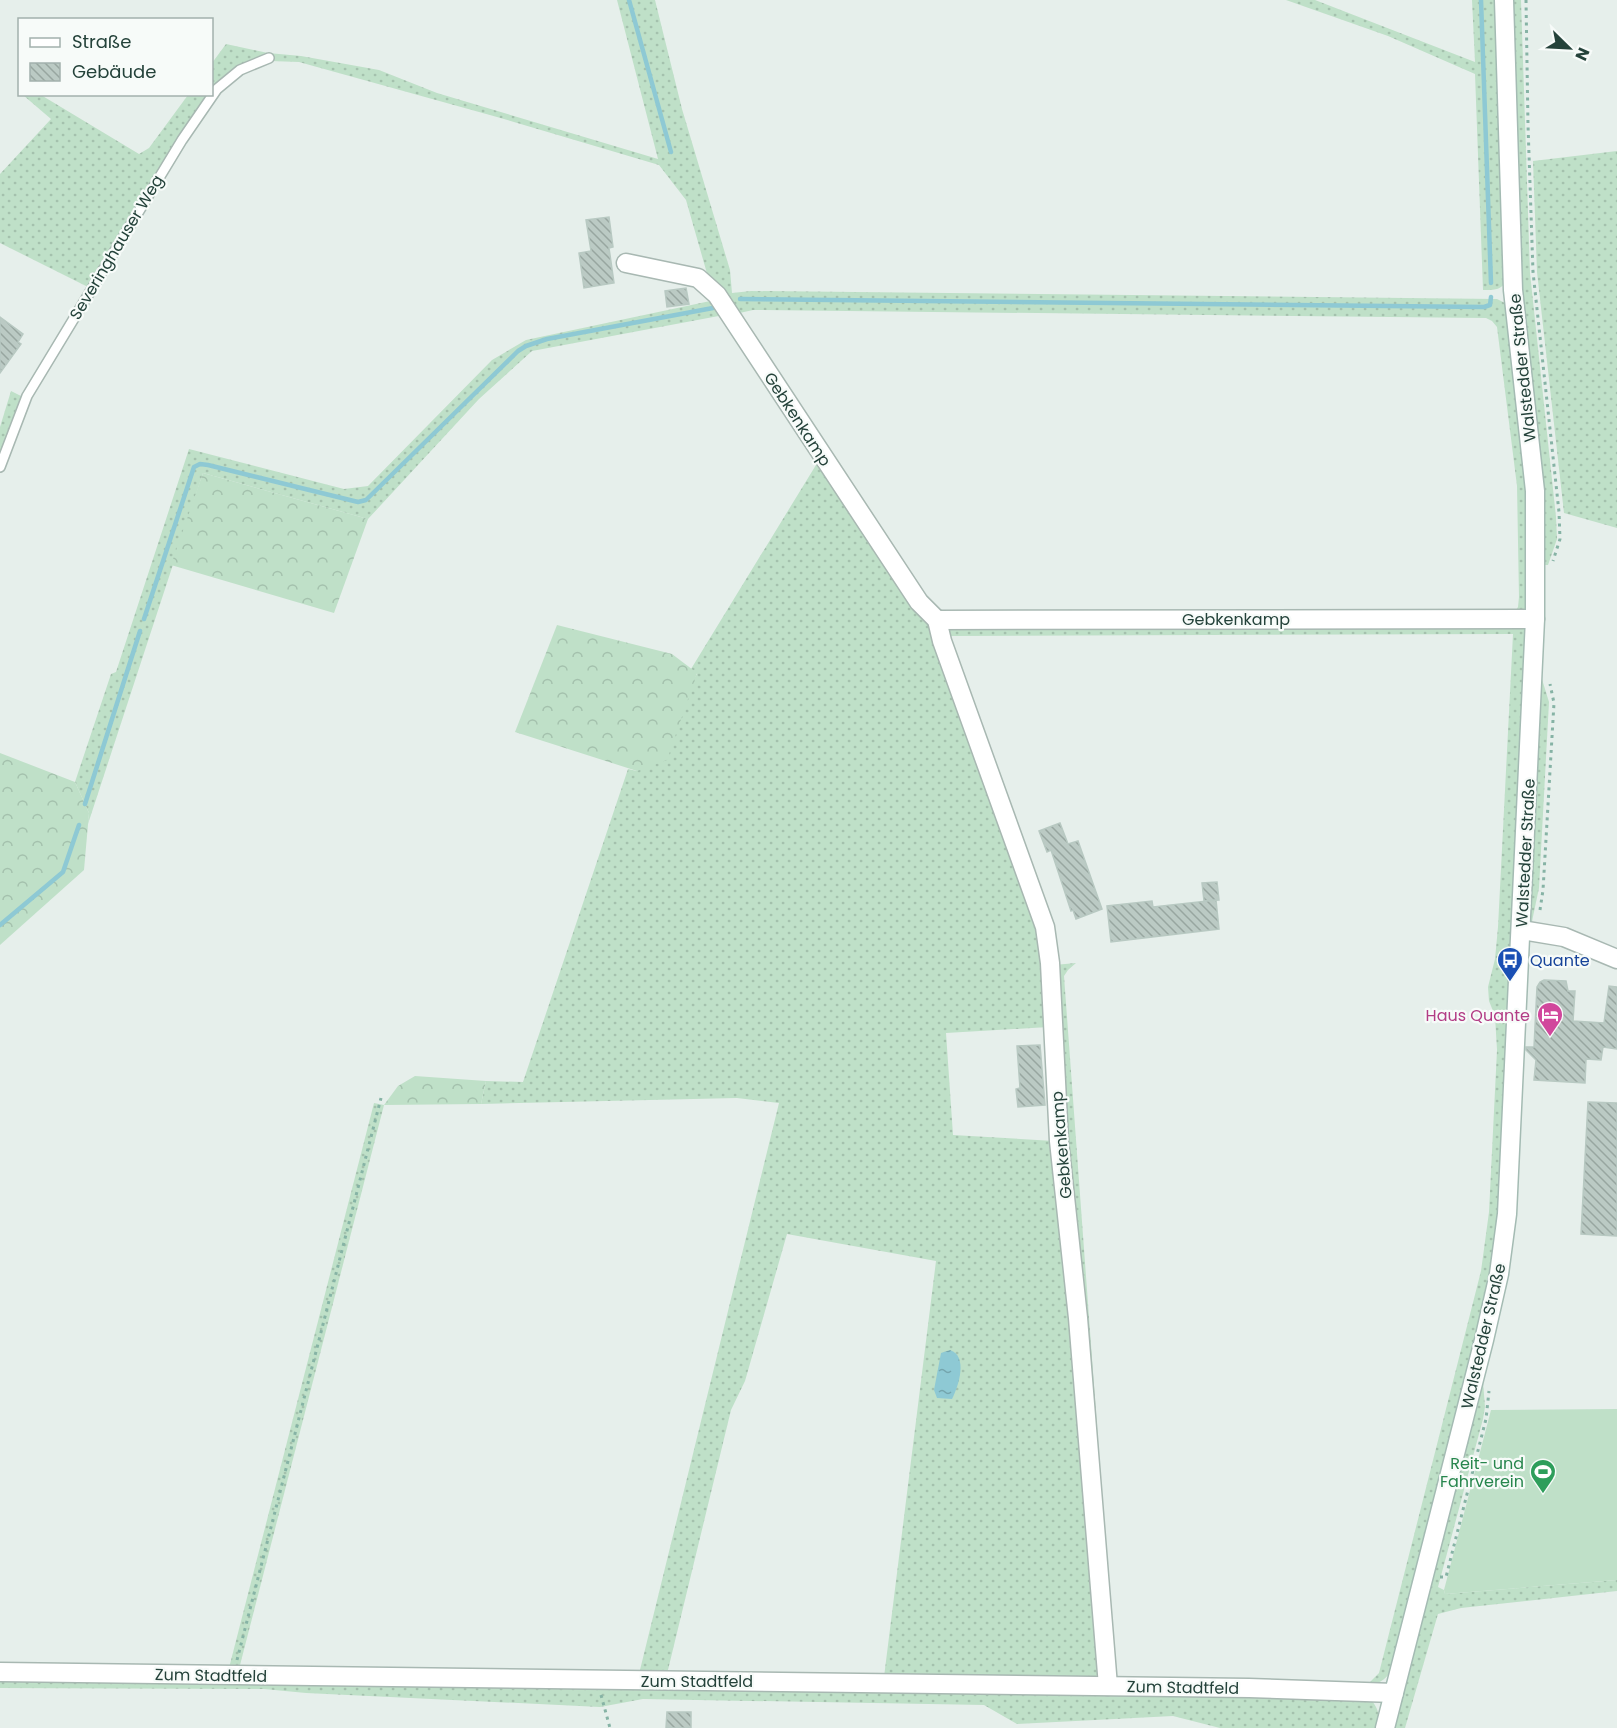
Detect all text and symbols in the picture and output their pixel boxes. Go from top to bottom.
legend [18,18,213,96]
north arrow [1539,18,1599,78]
text: Straße [72,29,131,54]
text: N [1569,44,1595,64]
text: Gebäude [72,59,156,84]
street label: Severinghauser Weg [64,170,169,324]
street label: Walstedder Straße [1503,293,1542,443]
street label: Gebkenkamp [759,368,837,471]
street label: Gebkenkamp [1182,608,1290,631]
street label: Walstedder Straße [1510,778,1541,928]
bus stop icon: Quante [1495,945,1525,983]
place label: Quante [1530,949,1590,972]
hotel icon: Haus Quante [1535,1000,1565,1038]
place label: Haus Quante [1426,1004,1530,1027]
street label: Gebkenkamp [1045,1090,1078,1200]
street label: Walstedder Straße [1456,1261,1511,1411]
place label: Reit- und Fahrverein [1440,1452,1524,1493]
sports icon: Reit- und Fahrverein [1528,1457,1558,1495]
street label: Zum Stadtfeld [155,1663,267,1688]
street label: Zum Stadtfeld [641,1670,753,1693]
street label: Zum Stadtfeld [1127,1675,1239,1700]

